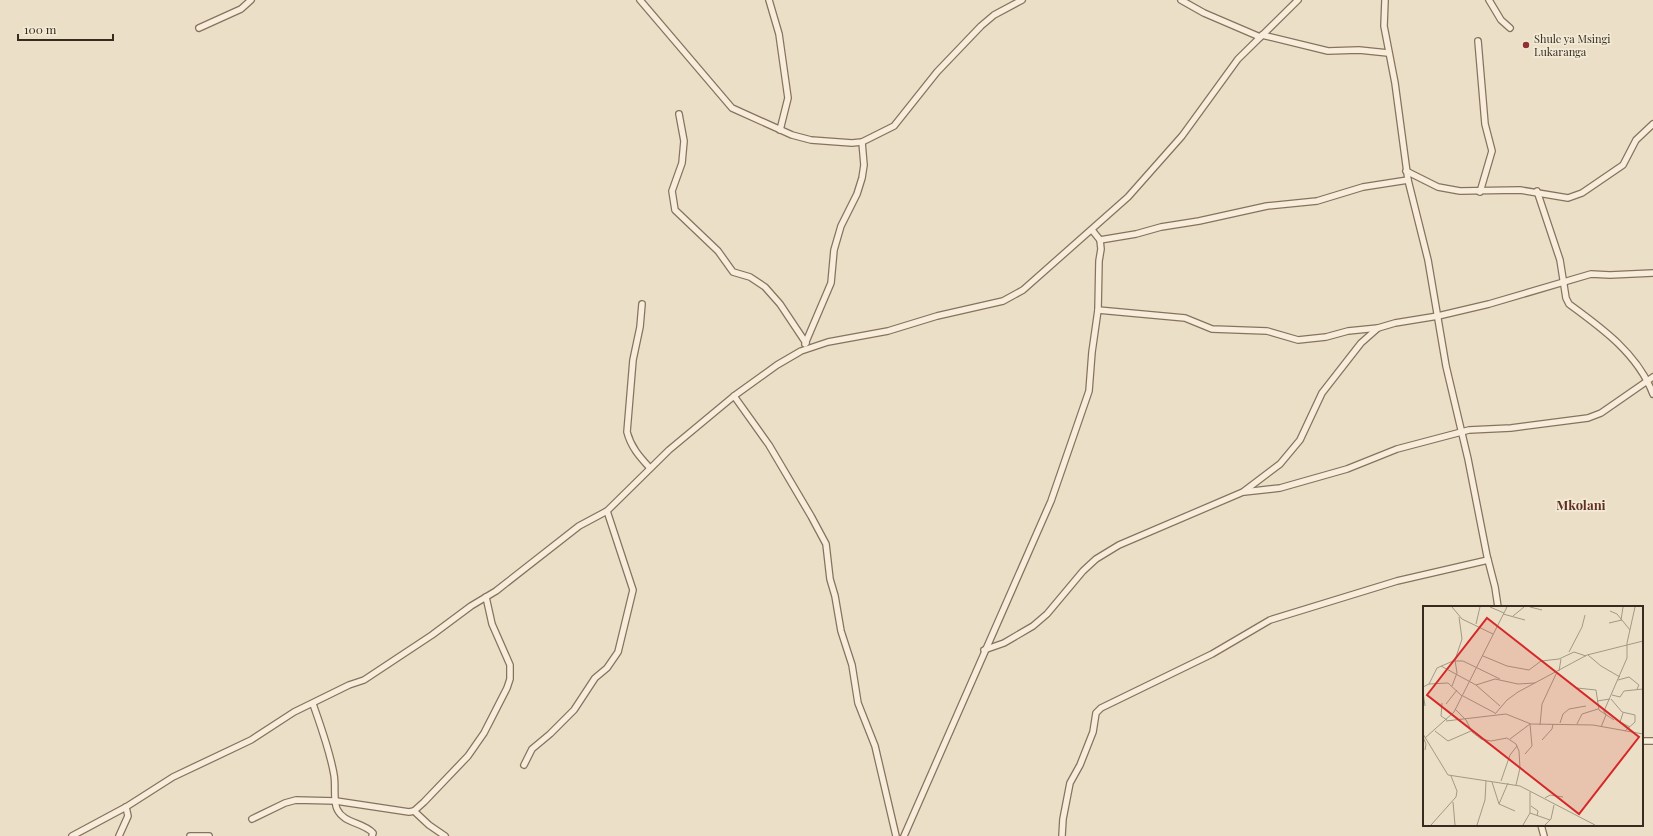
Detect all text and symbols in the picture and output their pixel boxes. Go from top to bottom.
scale bar [18,16,113,42]
text: 100 m [24,21,57,37]
place label: Shule ya Msingi Lukaranga [1534,31,1611,59]
marker: Shule ya Msingi Lukaranga [1521,40,1531,50]
district label: Mkolani [1556,496,1606,513]
inset map [1423,606,1643,826]

